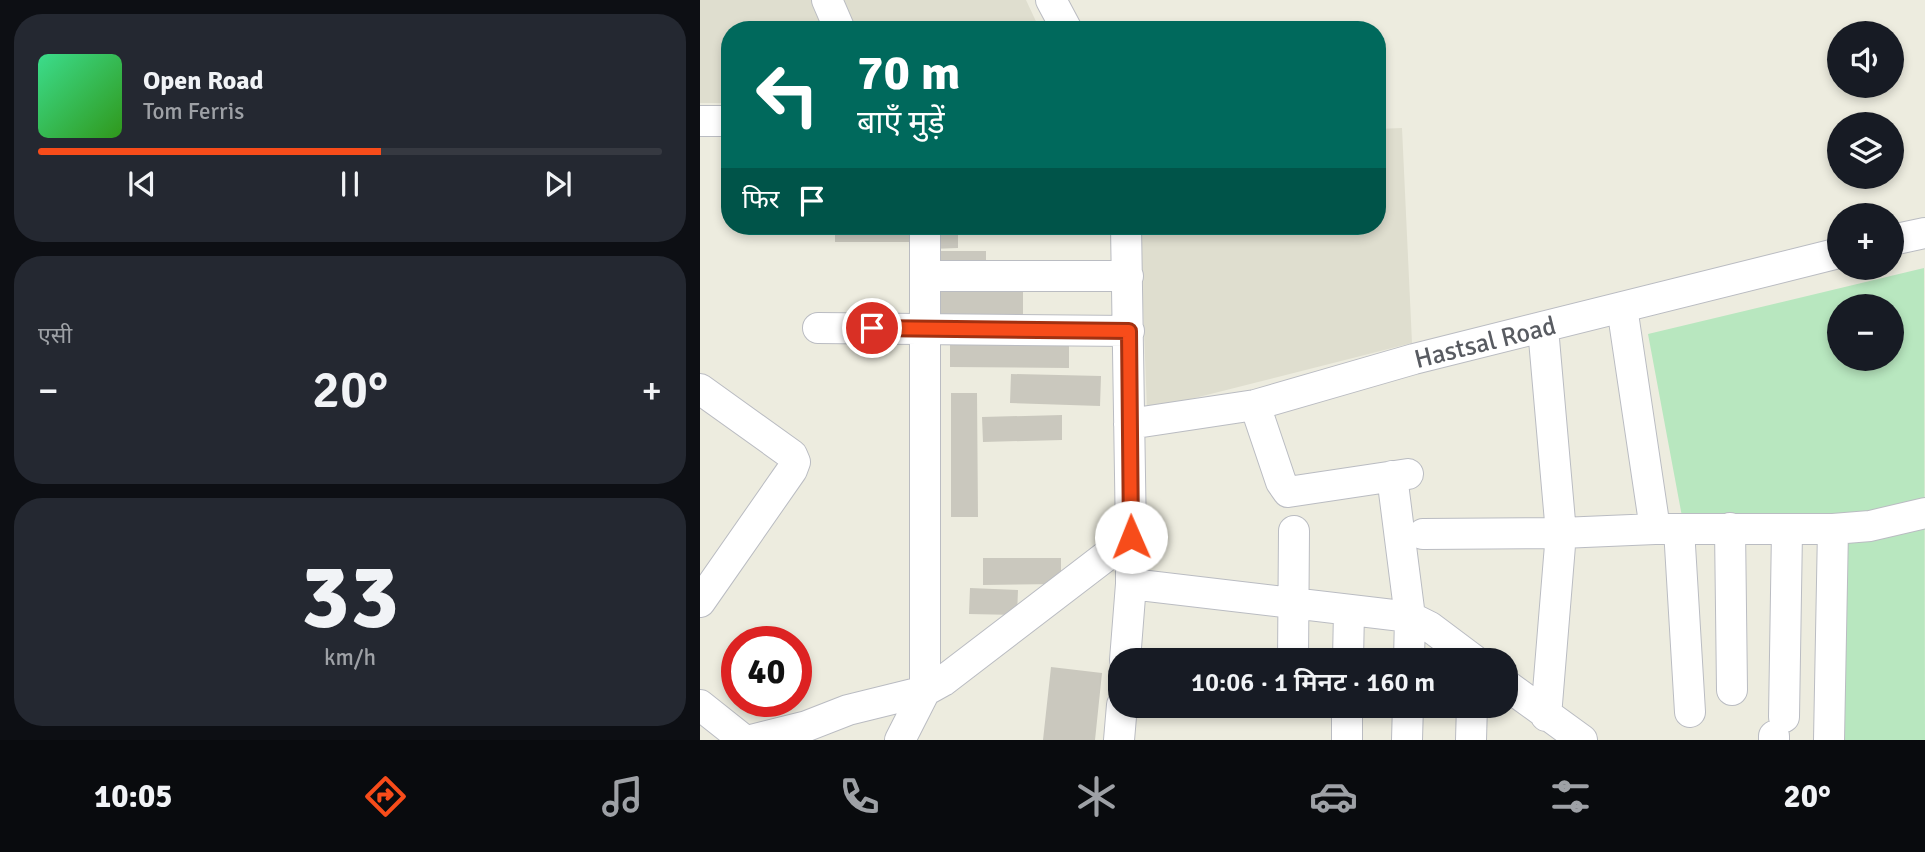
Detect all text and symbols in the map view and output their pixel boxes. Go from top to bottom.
map controls [1827,21,1904,371]
button: sound [1827,21,1904,98]
text: 70 m [857,43,960,103]
icon: left [742,49,833,140]
text: Open Road [143,65,264,97]
text: Tom Ferris [143,97,244,126]
text: बाएँ मुड़ें [857,103,945,142]
button: layers [1827,112,1904,189]
icon: previous [123,165,161,203]
icon: pause [331,165,369,203]
icon: next [539,165,577,203]
icon: arrive [793,182,831,220]
text: फिर [742,184,779,216]
button: + [1827,203,1904,280]
button: − [1827,294,1904,371]
pin [842,298,902,358]
icon: arrive [853,309,891,347]
street label: Hastsal Road [1411,310,1559,376]
text: एसी [38,321,72,350]
text: 20° [312,358,388,422]
text: − [38,367,59,414]
text: + [641,367,662,414]
position arrow [1094,500,1168,574]
text: 33 [301,541,399,654]
speed limit sign: 40 [721,626,812,717]
text: km/h [324,643,376,672]
text: 10:06 · 1 मिनट · 160 m [1191,667,1435,699]
icon: directions [361,772,410,821]
icon: music [598,772,647,821]
icon: phone [835,772,884,821]
icon: climate [1072,772,1121,821]
icon: car [1309,772,1358,821]
icon: filters [1546,772,1595,821]
text: 10:05 [94,777,173,816]
text: 20° [1783,777,1831,816]

